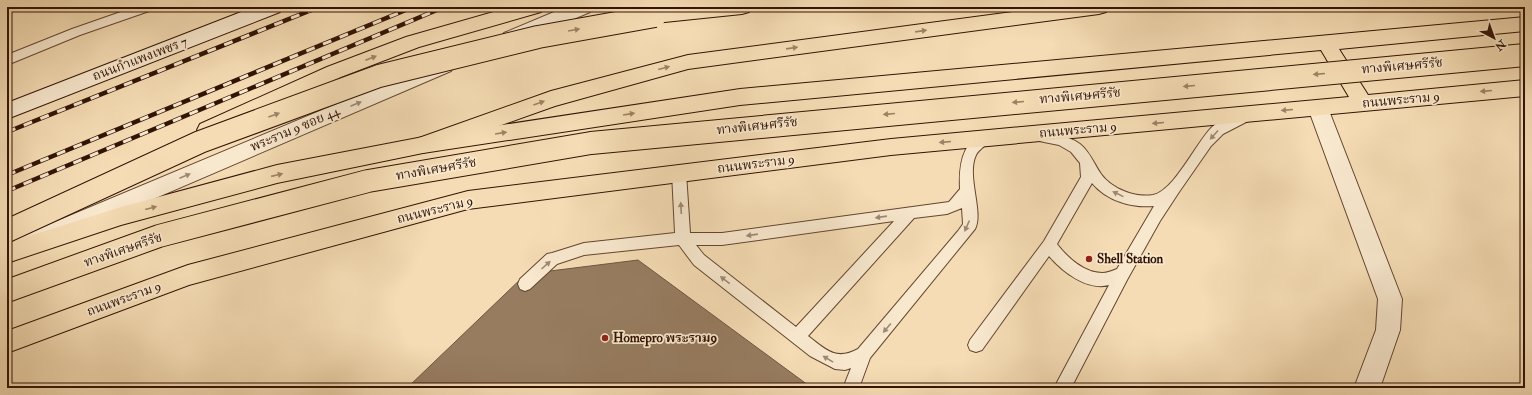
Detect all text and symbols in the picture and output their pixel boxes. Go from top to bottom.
north arrow [1474,18,1514,58]
one-way arrow [567,27,580,33]
one-way arrow [915,28,927,34]
street label: ถนนกำแพงเพชร 7 [90,34,190,84]
text: N [1491,36,1509,54]
one-way arrow [786,45,798,51]
one-way arrow [366,54,378,60]
street label: ทางพิเศษศรีรัช [1361,54,1443,78]
one-way arrow [658,65,670,71]
one-way arrow [1313,70,1325,77]
one-way arrow [1183,82,1195,89]
street label: ทางพิเศษศรีรัช [1039,84,1121,108]
one-way arrow [1480,88,1492,95]
street label: ถนนพระราม 9 [1361,89,1441,111]
one-way arrow [1012,98,1024,105]
one-way arrow [350,100,362,106]
one-way arrow [533,100,545,106]
street label: พระราม 9 ซอย 44 [248,103,343,155]
one-way arrow [1281,107,1293,114]
one-way arrow [883,110,895,117]
one-way arrow [623,111,635,117]
one-way arrow [268,112,280,118]
street label: ทางพิเศษศรีรัช [716,114,798,138]
street label: ถนนพระราม 9 [1038,119,1118,141]
one-way arrow [1152,120,1164,126]
one-way arrow [495,130,507,136]
one-way arrow [1209,130,1219,140]
one-way arrow [939,139,951,146]
street label: ถนนพระราม 9 [716,151,796,177]
street label: ทางพิเศษศรีรัช [394,154,478,184]
one-way arrow [271,171,283,177]
one-way arrow [179,173,191,179]
one-way arrow [1112,191,1123,197]
street label: ถนนพระราม 9 [395,193,475,227]
one-way arrow [678,202,685,214]
one-way arrow [145,205,157,211]
one-way arrow [875,214,887,220]
one-way arrow [964,221,970,233]
street label: ทางพิเศษศรีรัช [82,229,164,271]
one-way arrow [746,232,758,238]
place label: Shell Station [1097,251,1164,267]
marker: Shell Station [1084,254,1094,264]
one-way arrow [541,260,551,270]
one-way arrow [720,276,731,284]
street label: ถนนพระราม 9 [85,278,163,320]
one-way arrow [882,322,891,333]
place label: Homepro พระราม9 [613,330,717,347]
marker: Homepro พระราม9 [600,333,610,343]
one-way arrow [822,355,834,362]

